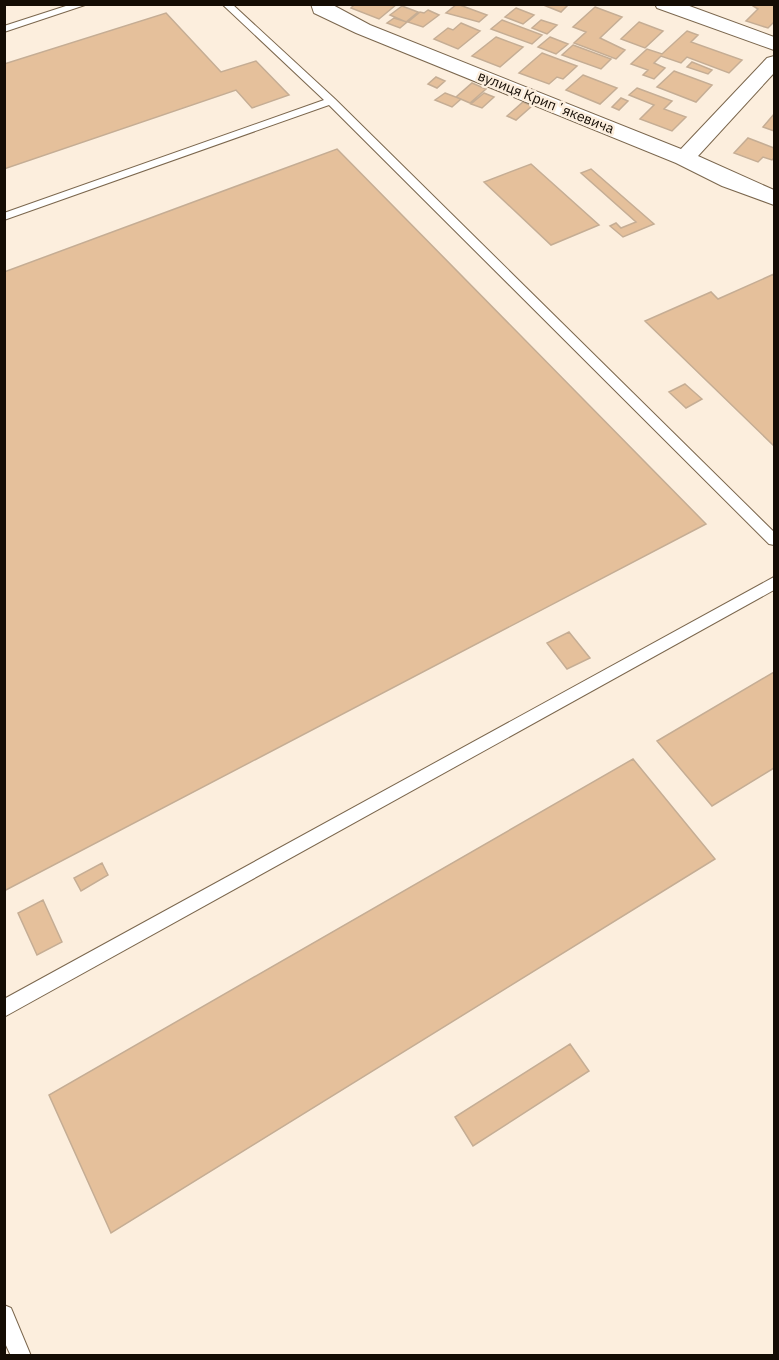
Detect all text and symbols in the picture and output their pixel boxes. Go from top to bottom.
street label: вулиця Крипʼякевича [475,66,617,138]

